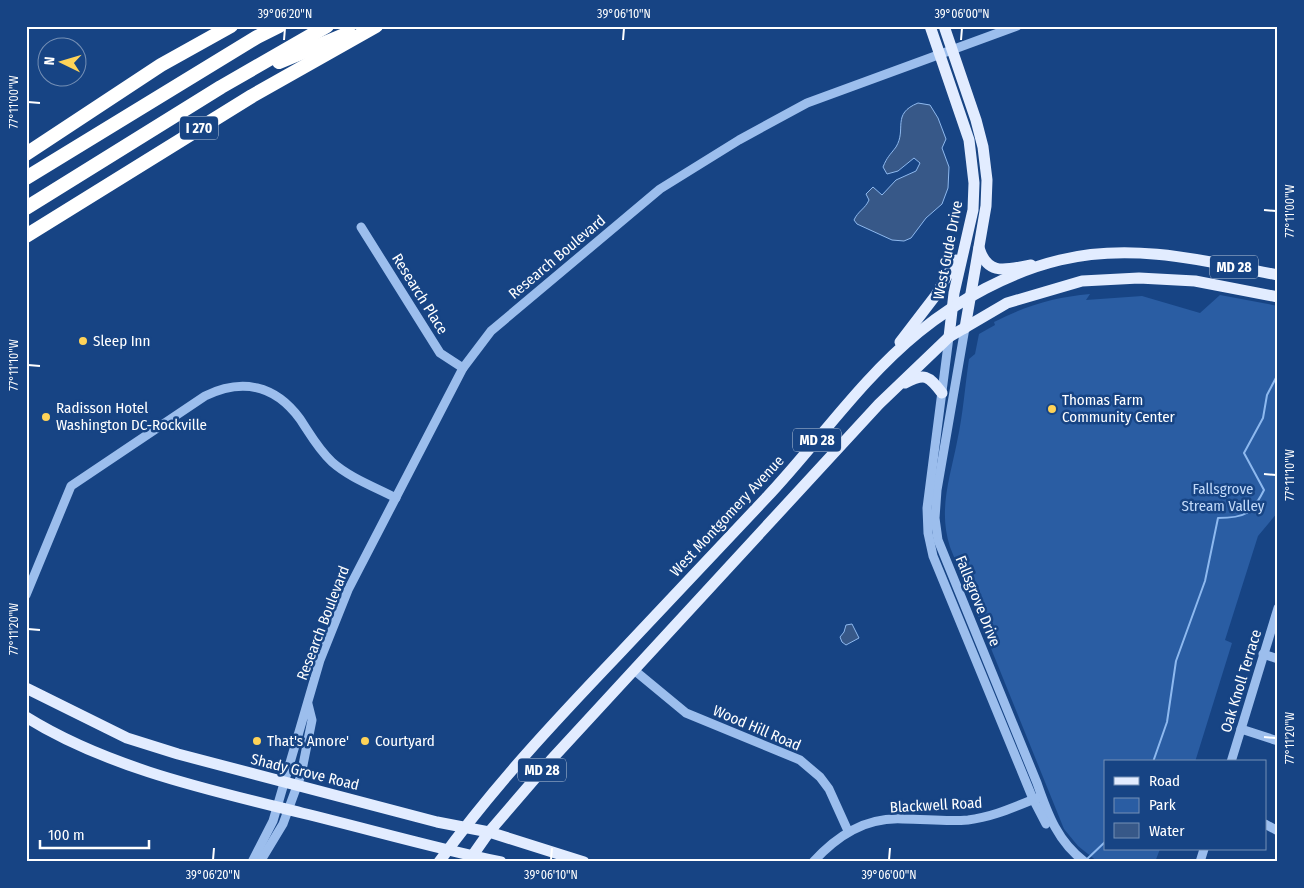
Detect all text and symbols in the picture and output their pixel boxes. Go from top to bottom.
text: 39°06'20"N [258,7,312,21]
text: 39°06'10"N [597,7,651,21]
text: 39°06'00"N [934,7,990,21]
north arrow [38,38,88,88]
text: N [41,56,58,66]
text: 77°11'00"W [7,76,21,128]
road number: I 270 [180,116,218,140]
text: 77°11'00"W [1283,185,1297,237]
street label: West Gude Drive [930,199,966,301]
street label: Research Boulevard [505,211,609,303]
street label: Research Place [388,250,452,338]
road number: MD 28 [1210,256,1258,278]
place label: Sleep Inn [93,332,150,350]
marker: Sleep Inn [77,335,89,347]
text: 77°11'10"W [7,339,21,391]
place label: Thomas Farm Community Center [1062,391,1176,426]
place label: Radisson Hotel Washington DC-Rockville [56,399,207,434]
marker: Thomas Farm Community Center [1046,403,1058,415]
marker: Radisson Hotel Washington DC-Rockville [40,411,52,423]
road number: MD 28 [793,428,841,452]
text: 77°11'10"W [1283,449,1297,501]
street label: West Montgomery Avenue [666,452,788,580]
park label: Fallsgrove Stream Valley [1182,480,1265,515]
street label: Fallsgrove Drive [952,553,1004,649]
street label: Research Boulevard [293,563,353,683]
text: 77°11'20"W [7,603,21,655]
street label: Oak Knoll Terrace [1217,627,1265,735]
street label: Wood Hill Road [710,701,804,755]
text: 77°11'20"W [1283,712,1297,764]
place label: That's Amore' [267,732,349,750]
place label: Courtyard [375,732,435,750]
marker: That's Amore' [251,735,263,747]
marker: Courtyard [359,735,371,747]
street label: Shady Grove Road [249,750,361,794]
road number: MD 28 [518,758,566,782]
legend [1104,760,1266,850]
text: Road [1149,772,1180,790]
street label: Blackwell Road [889,794,983,816]
text: Park [1149,796,1176,814]
scale bar [40,818,149,850]
text: Water [1149,822,1185,840]
text: 100 m [48,826,85,844]
text: 39°06'20"N [186,868,240,882]
text: 39°06'10"N [524,868,578,882]
text: 39°06'00"N [861,868,917,882]

